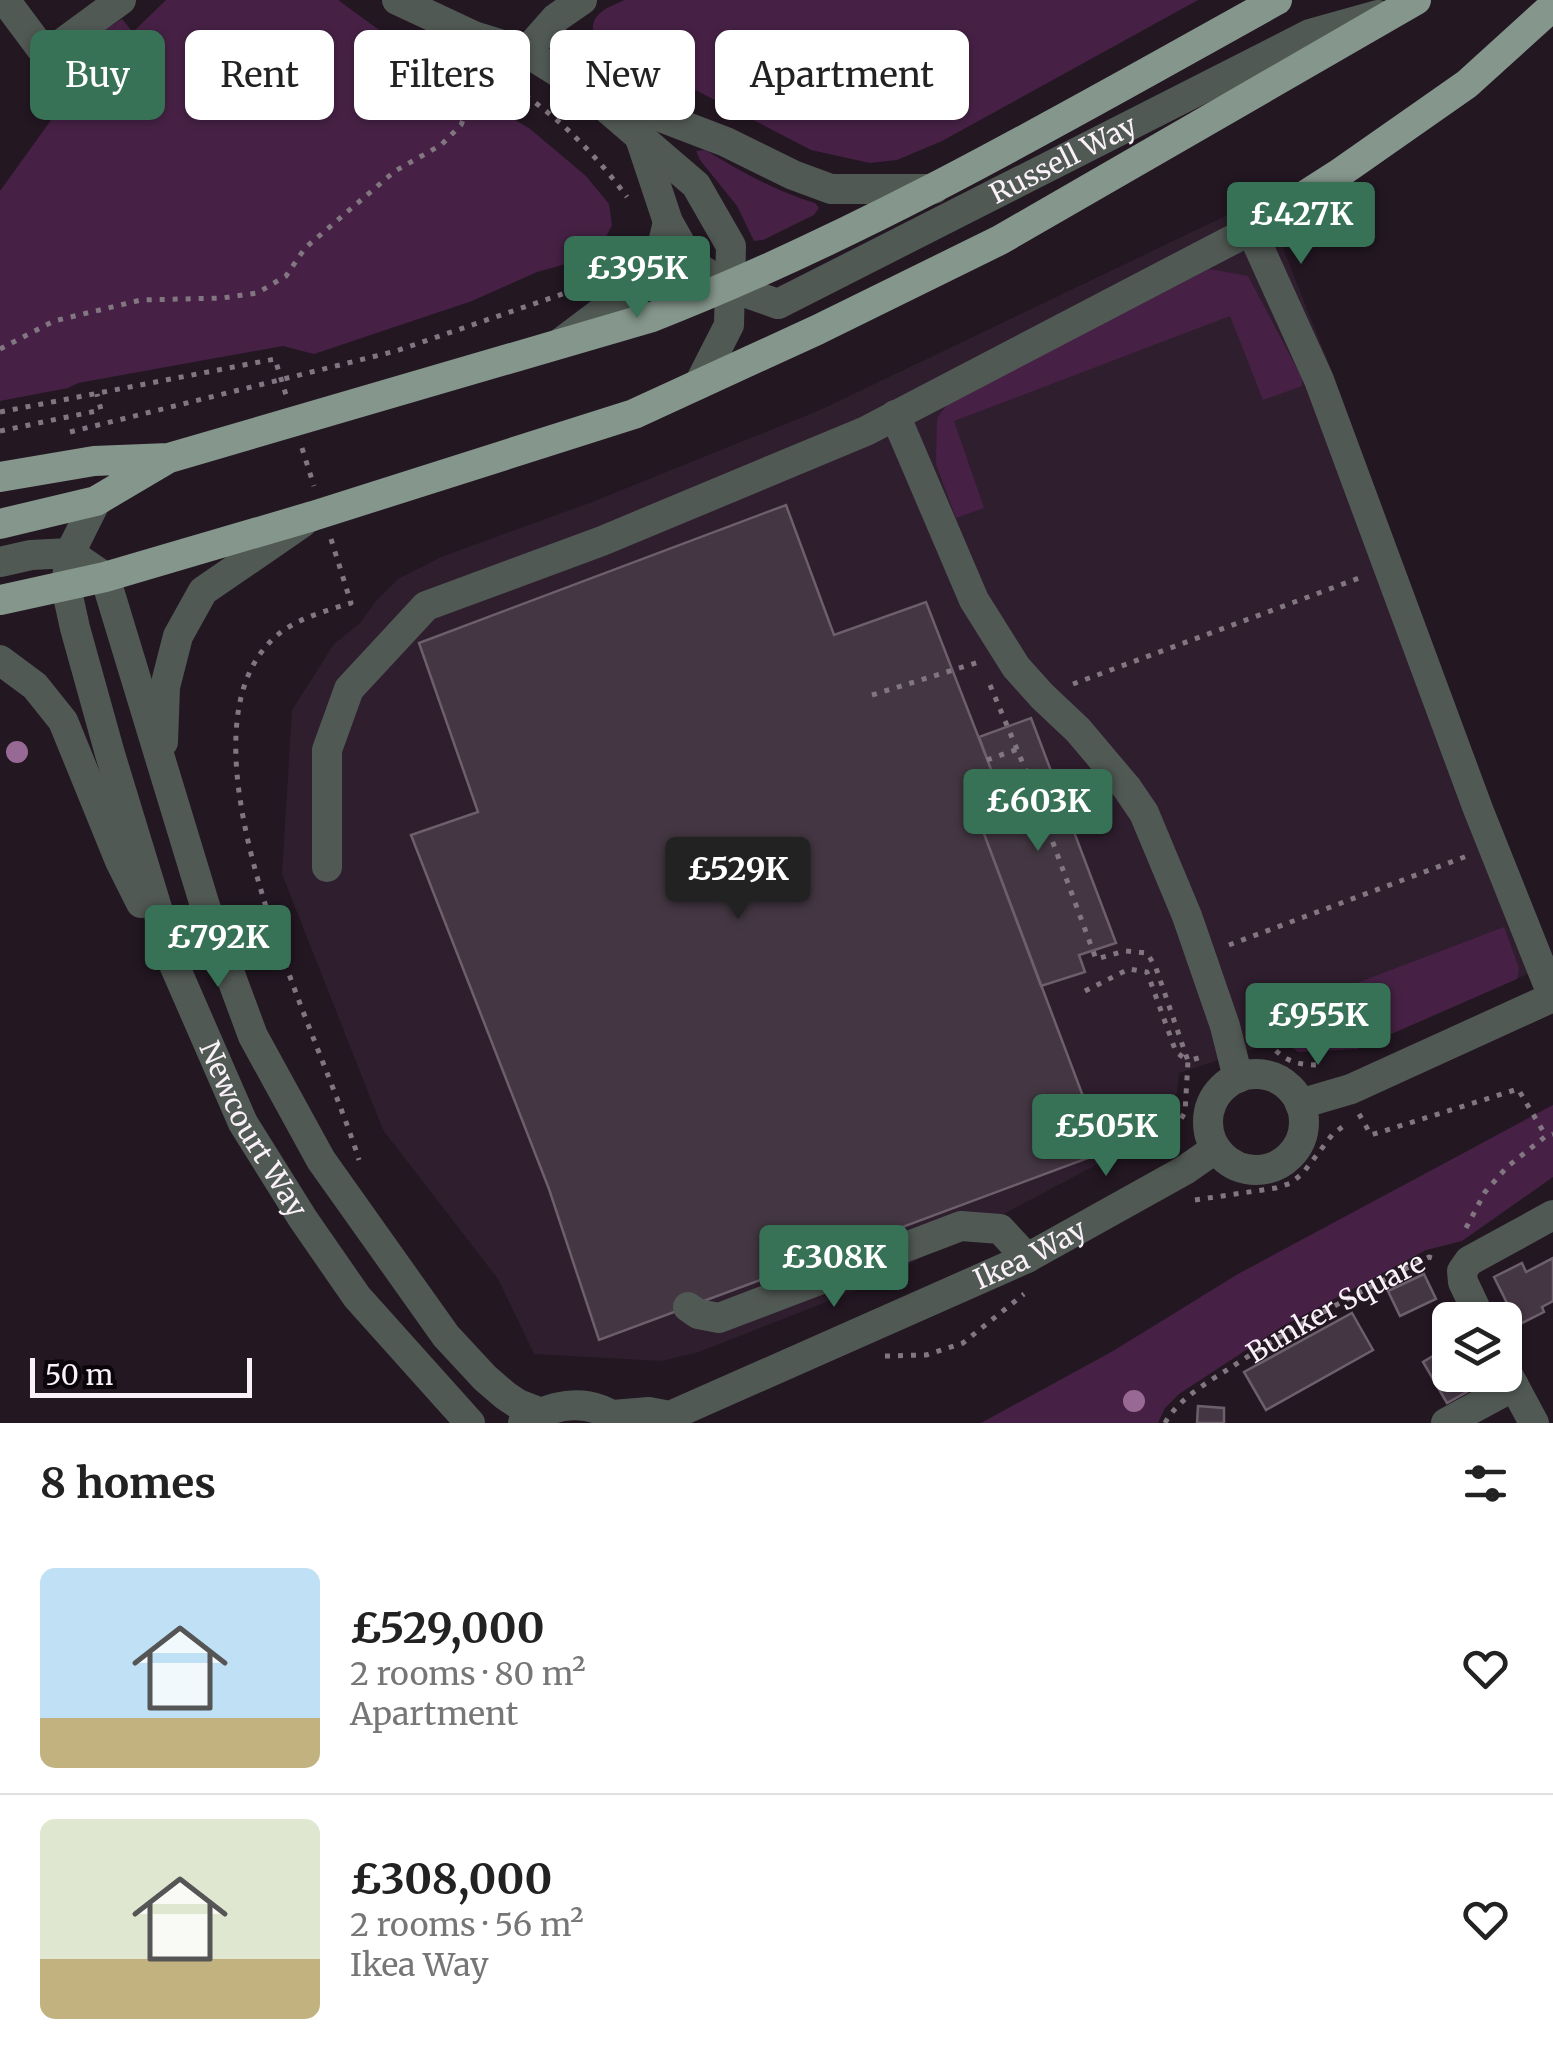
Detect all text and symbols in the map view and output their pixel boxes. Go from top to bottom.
chip: Buy [30,30,165,120]
chip: Rent [185,30,334,120]
chip: Filters [354,30,530,120]
chip: New [550,30,695,120]
chip: Apartment [715,30,969,120]
street label: Russell Way [983,107,1143,212]
pin: £427K [1231,182,1371,267]
text: £427K [1249,194,1353,234]
pin: £395K [567,236,707,321]
text: £395K [586,248,688,288]
pin: £603K [968,769,1108,854]
text: £603K [985,781,1091,821]
pin: £529K [668,837,808,922]
text: £529K [687,849,789,889]
pin: £792K [148,905,288,990]
text: £792K [167,917,269,957]
pin: £955K [1248,983,1388,1068]
text: £955K [1268,995,1368,1035]
street label: Newcourt Way [191,1035,316,1224]
pin: £505K [1036,1094,1176,1179]
text: £505K [1054,1106,1158,1146]
street label: Ikea Way [968,1210,1093,1297]
pin: £308K [764,1225,904,1310]
text: £308K [781,1237,887,1277]
street label: Bunker Square [1240,1244,1431,1371]
map controls [1432,1302,1522,1392]
button: layers [1432,1302,1522,1392]
scale bar [30,1353,252,1398]
text: 50 m [45,1357,113,1393]
icon: filters [1458,1456,1513,1511]
text: 8 homes [40,1457,216,1509]
text: £529,000 [350,1602,545,1654]
icon: home [120,1608,240,1728]
icon: heart [1458,1641,1513,1696]
text: 2 rooms · 80 m² [350,1654,586,1694]
text: Apartment [350,1694,518,1734]
text: £308,000 [350,1853,552,1905]
icon: home [120,1859,240,1979]
icon: heart [1458,1892,1513,1947]
text: 2 rooms · 56 m² [350,1905,584,1945]
text: Ikea Way [350,1945,489,1985]

